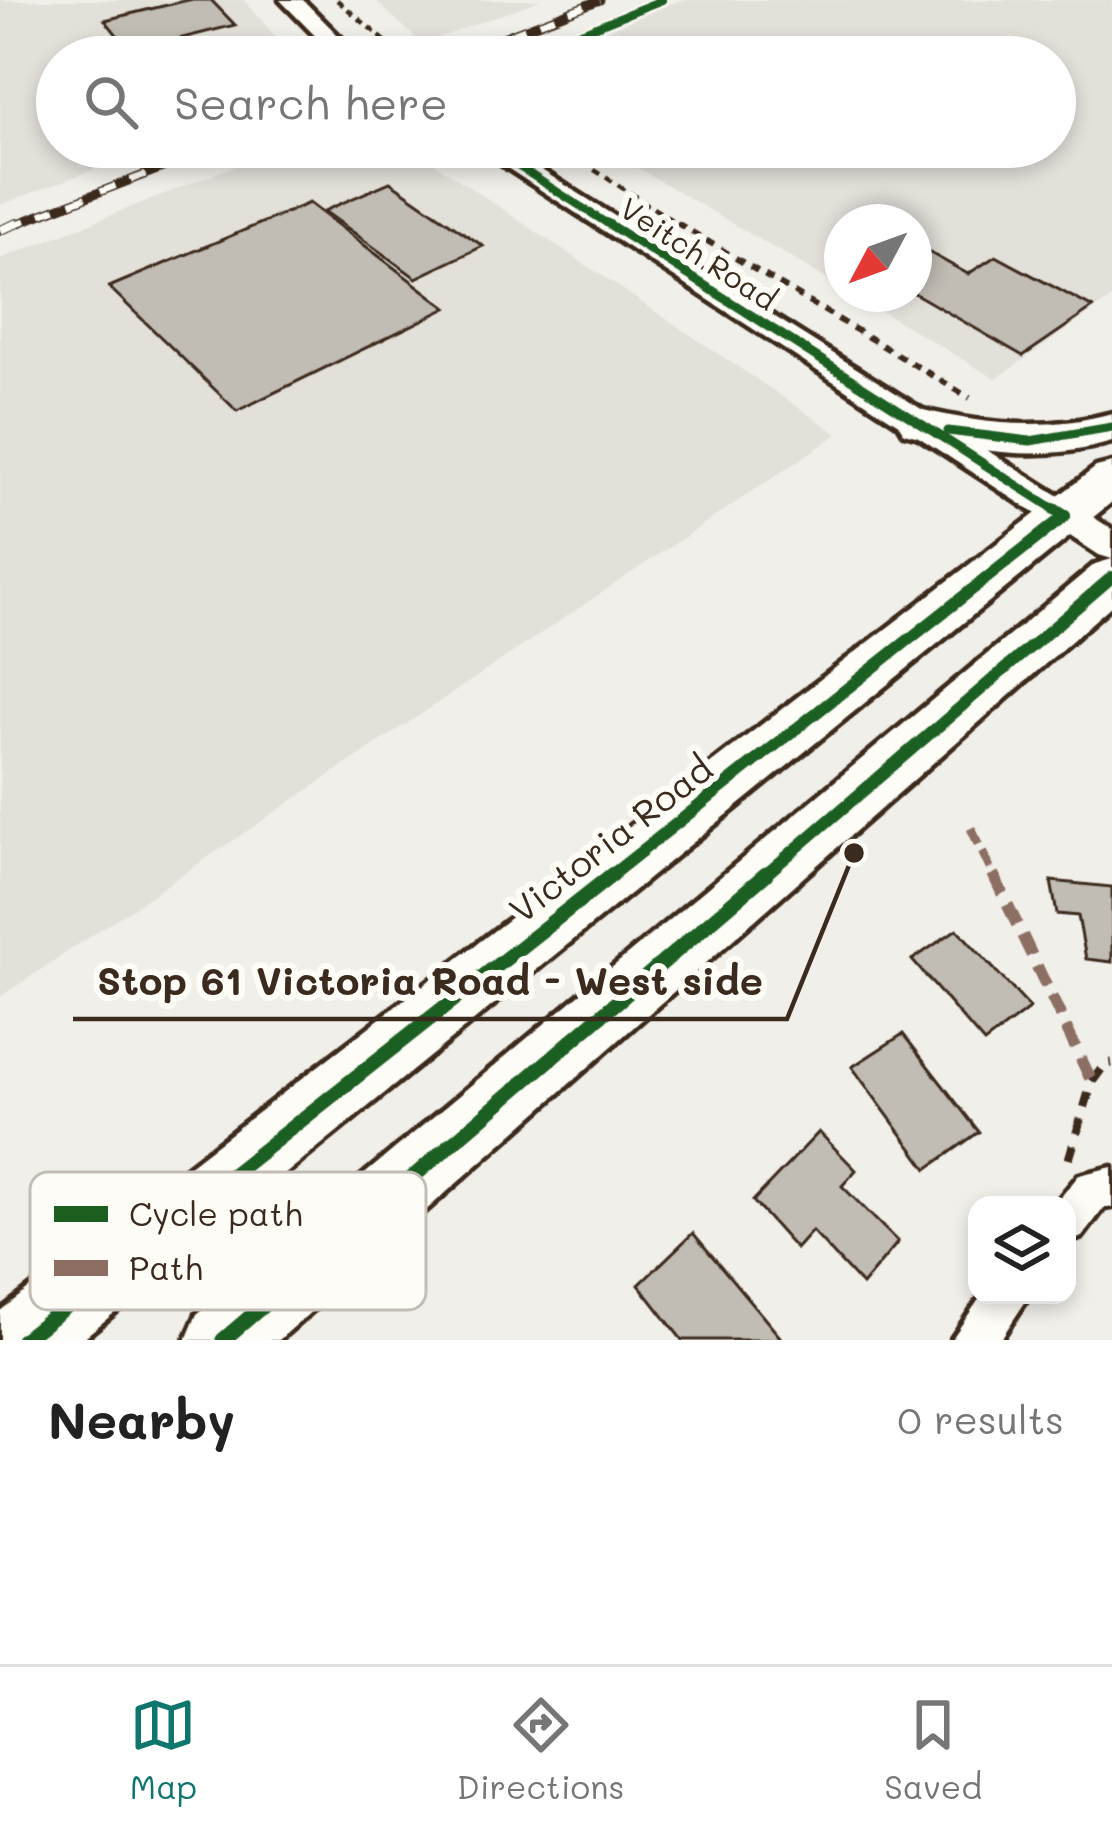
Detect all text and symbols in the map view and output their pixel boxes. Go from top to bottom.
search box [36,36,1076,168]
icon: search [78,69,144,135]
text: Search here [174,73,448,131]
street label: Veitch Road [613,187,785,319]
north arrow [824,204,932,312]
street label: Victoria Road [499,744,721,932]
callout: Stop 61 Victoria Road - West side [73,944,787,1019]
text: Stop 61 Victoria Road - West side [97,954,763,1005]
legend [30,1172,426,1310]
text: Cycle path [129,1191,303,1235]
map controls [968,1196,1076,1304]
button: layers [968,1196,1076,1304]
text: Path [129,1245,203,1288]
text: Nearby [48,1385,235,1452]
text: 0 results [898,1393,1064,1444]
tab: Map [130,1692,197,1807]
tab: Directions [457,1692,624,1807]
tab: Saved [884,1692,982,1807]

